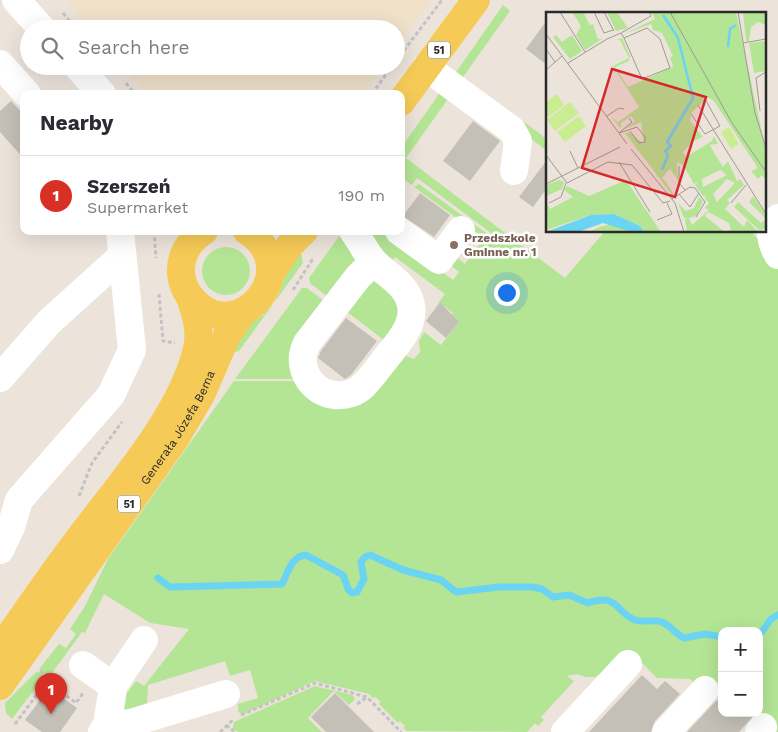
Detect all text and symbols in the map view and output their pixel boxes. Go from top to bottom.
inset map [546,12,766,232]
search box [20,20,405,75]
icon: search [38,34,66,62]
text: Search here [78,36,189,59]
road number: 51 [428,42,450,58]
text: Nearby [40,110,113,135]
text: Szerszeń [87,175,171,198]
text: 1 [53,186,59,205]
text: 190 m [338,186,385,205]
text: Supermarket [87,198,188,217]
place label: Przedszkole Gminne nr. 1 [464,231,536,259]
marker: Przedszkole Gminne nr. 1 [448,239,460,251]
your location [494,280,520,306]
street label: Generała Józefa Bema [138,368,218,487]
road number: 51 [118,496,140,512]
map controls [718,627,763,717]
button: + [718,627,763,672]
button: − [718,672,763,717]
pin: 1 [35,673,67,714]

